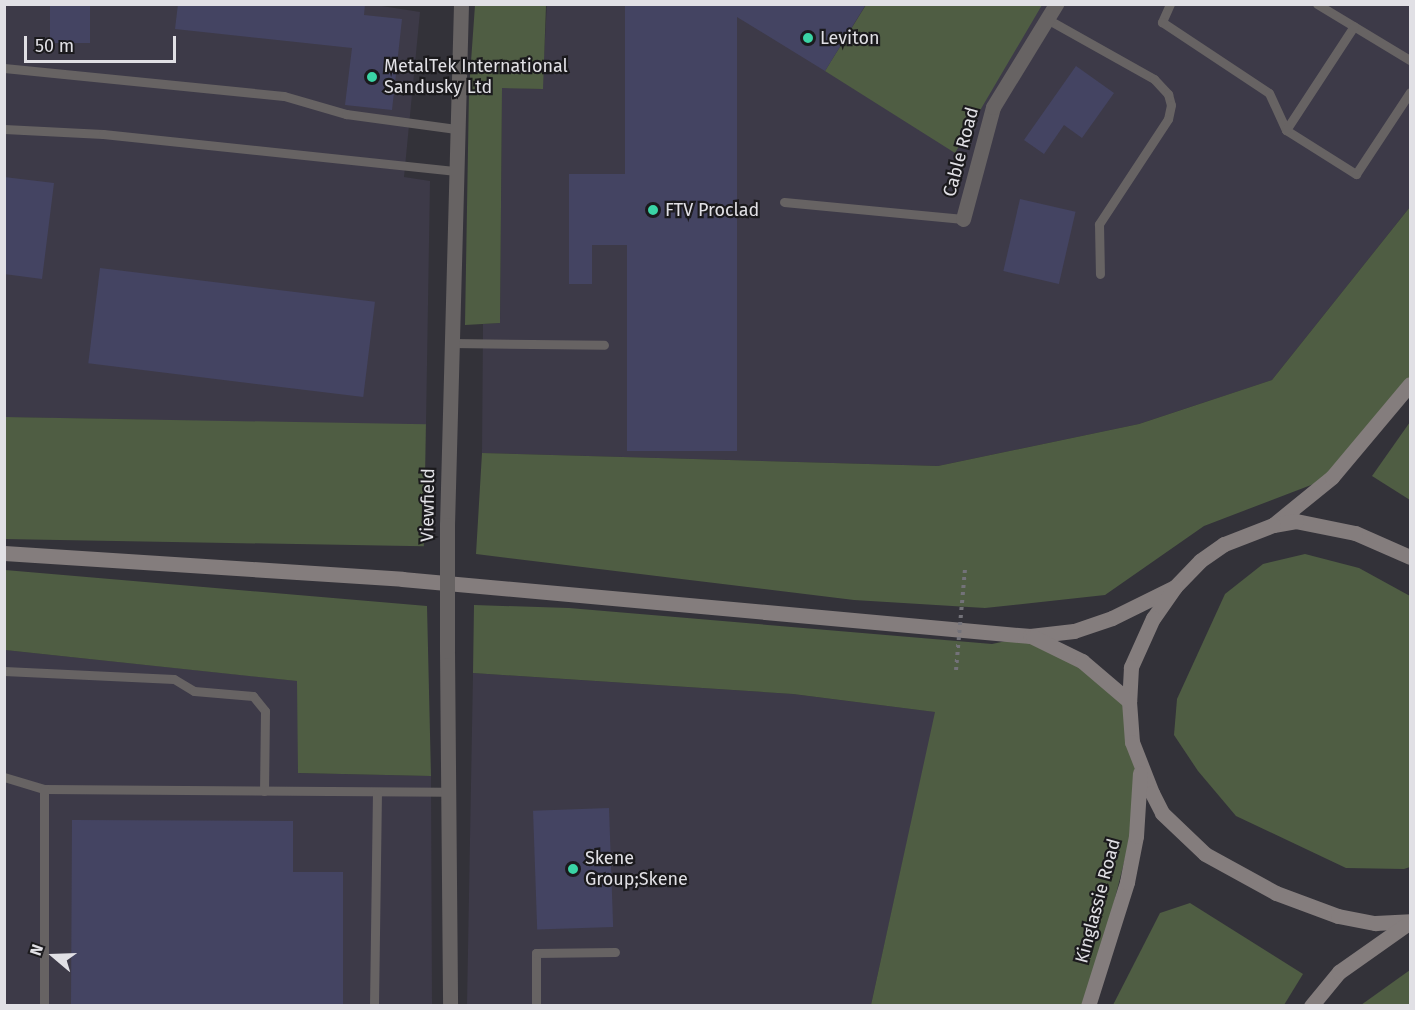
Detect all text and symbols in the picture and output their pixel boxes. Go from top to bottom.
scale bar [27,24,178,62]
place label: Leviton [820,27,879,49]
marker: Leviton [801,31,815,45]
text: 50 m [35,35,74,57]
place label: MetalTek International Sandusky Ltd [384,56,568,98]
marker: MetalTek International Sandusky Ltd [365,70,379,84]
street label: Cable Road [939,105,983,199]
place label: FTV Proclad [665,199,759,221]
marker: FTV Proclad [646,203,660,217]
street label: Viewfield [417,468,439,542]
street label: Kinglassie Road [1071,836,1125,966]
place label: Skene Group;Skene [585,848,688,890]
marker: Skene Group;Skene [566,862,580,876]
north arrow [24,926,84,986]
text: N [26,942,47,958]

